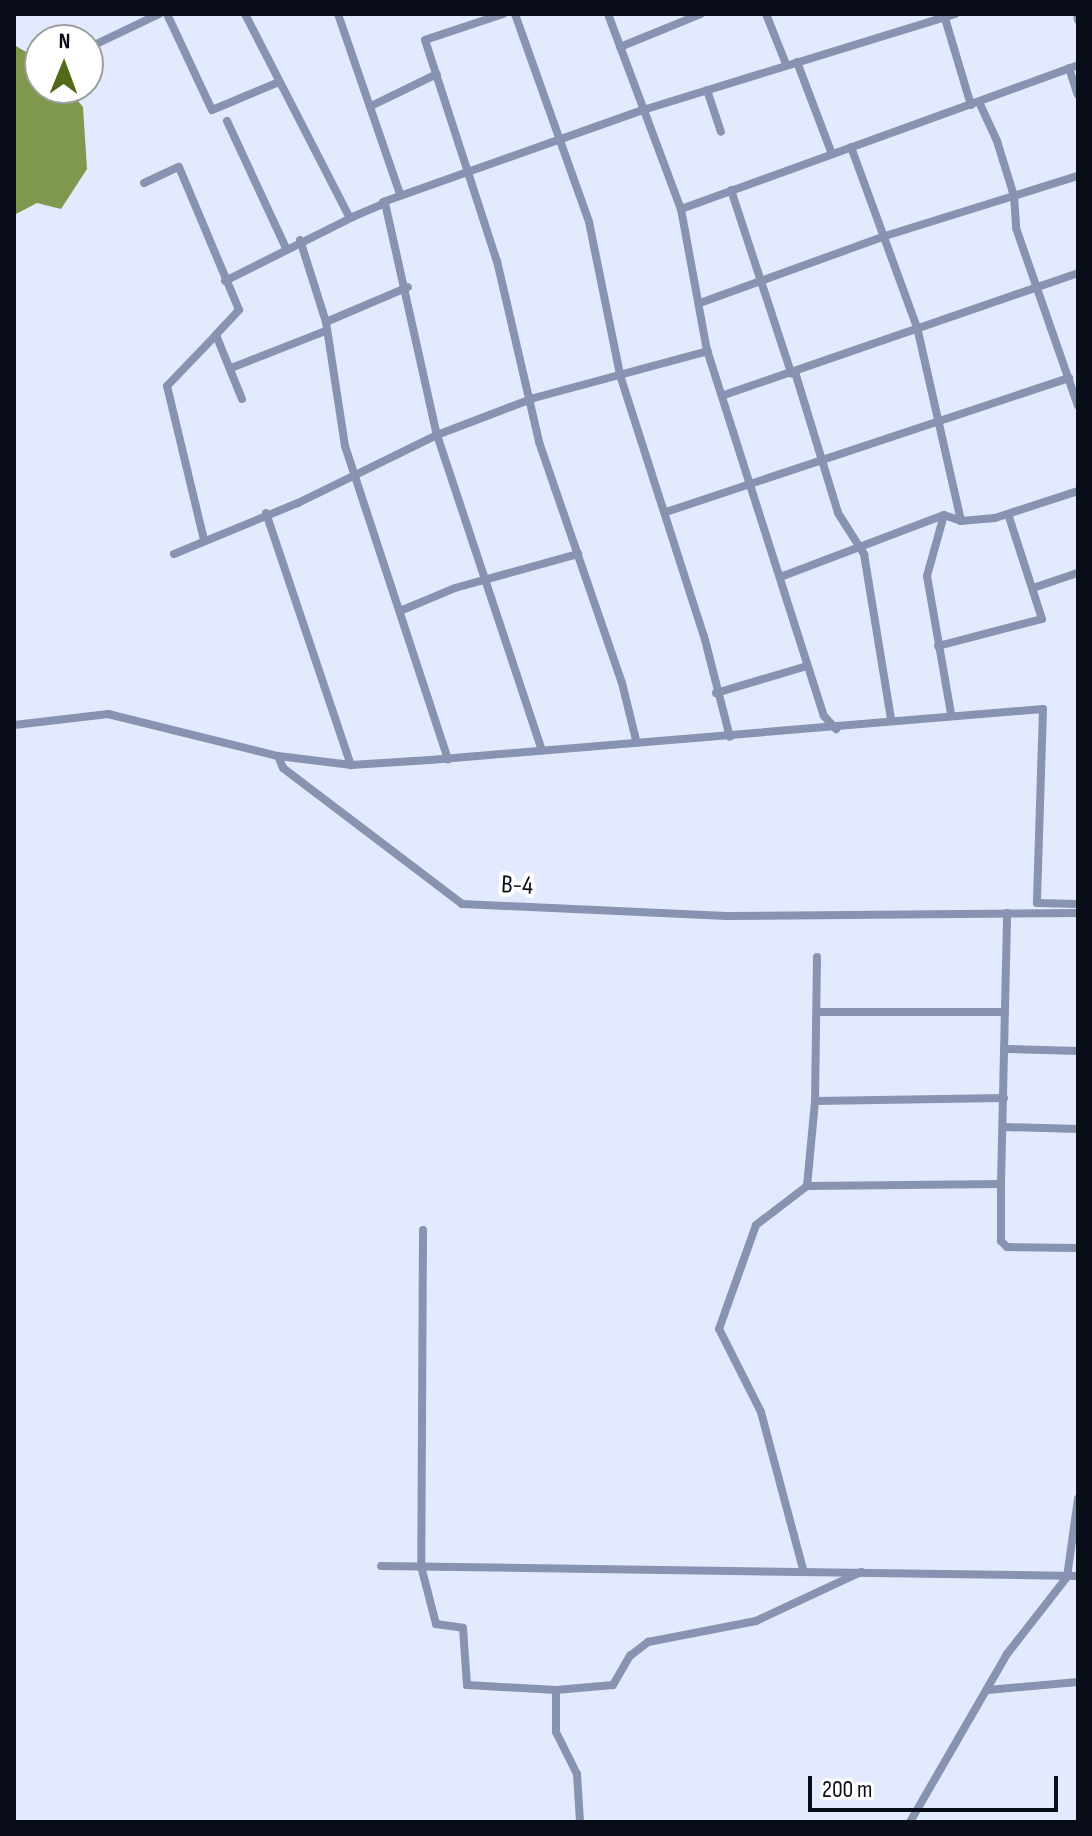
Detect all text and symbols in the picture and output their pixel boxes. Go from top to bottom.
north arrow [24,24,104,104]
text: N [58,28,71,55]
street label: B-4 [500,870,534,902]
scale bar [812,1760,1062,1810]
text: 200 m [822,1775,873,1804]

